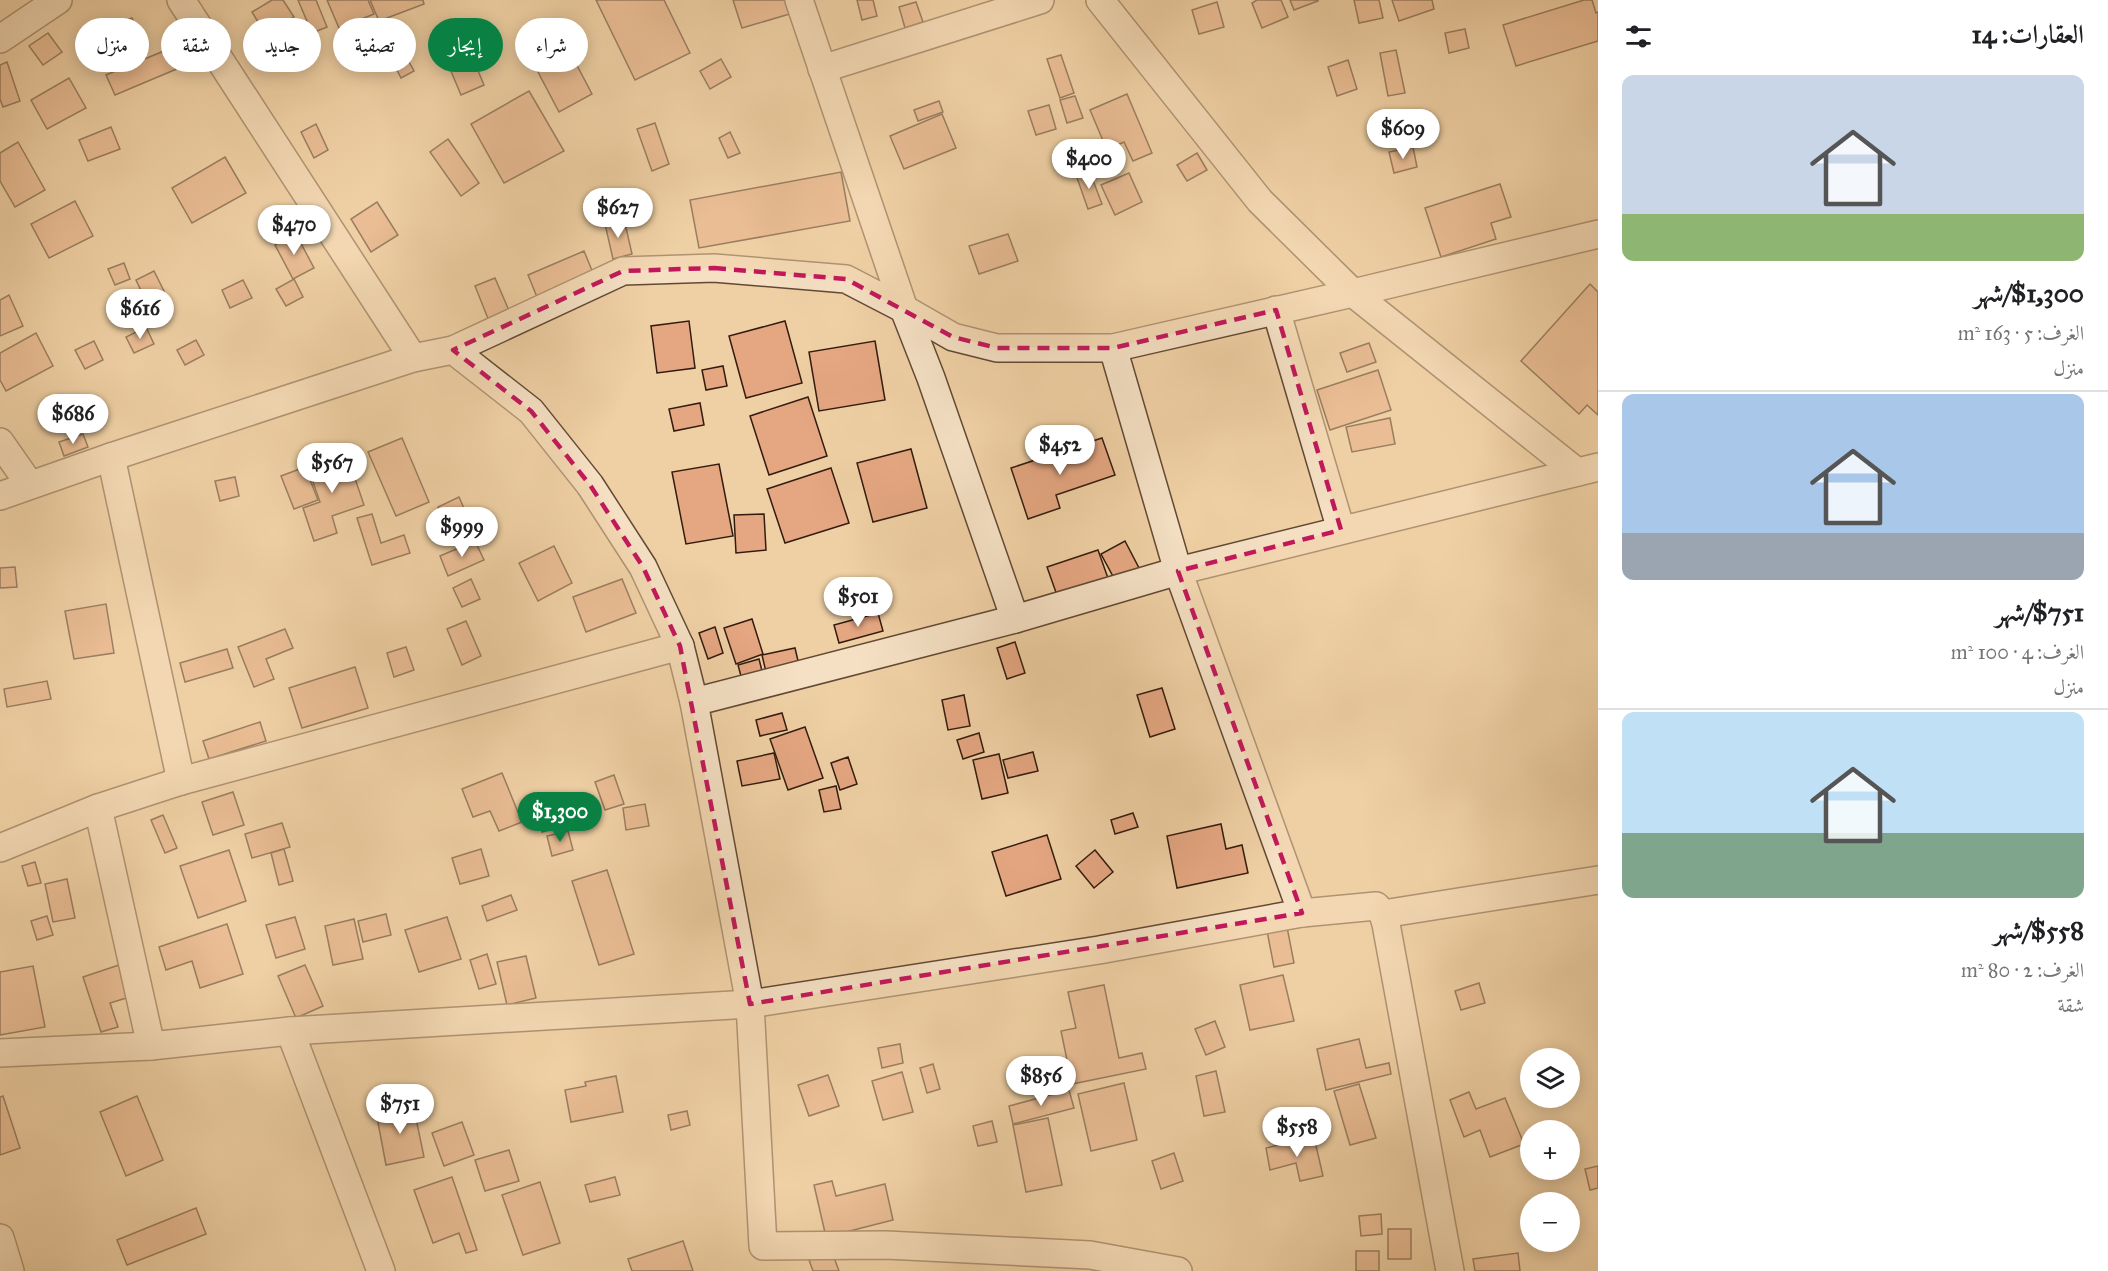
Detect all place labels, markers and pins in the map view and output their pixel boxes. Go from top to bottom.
pin: $609 [1367,109,1439,160]
pin: $400 [1053,139,1125,190]
pin: $627 [582,188,654,239]
pin: $470 [258,205,330,256]
pin: $616 [104,289,176,340]
pin: $686 [37,394,109,445]
pin: $452 [1024,425,1096,476]
pin: $567 [296,443,368,494]
pin: $999 [426,507,498,558]
pin: $501 [822,577,894,628]
pin: $1,300 [511,792,609,843]
pin: $856 [1005,1056,1077,1107]
pin: $751 [364,1084,436,1135]
pin: $558 [1261,1107,1333,1158]

